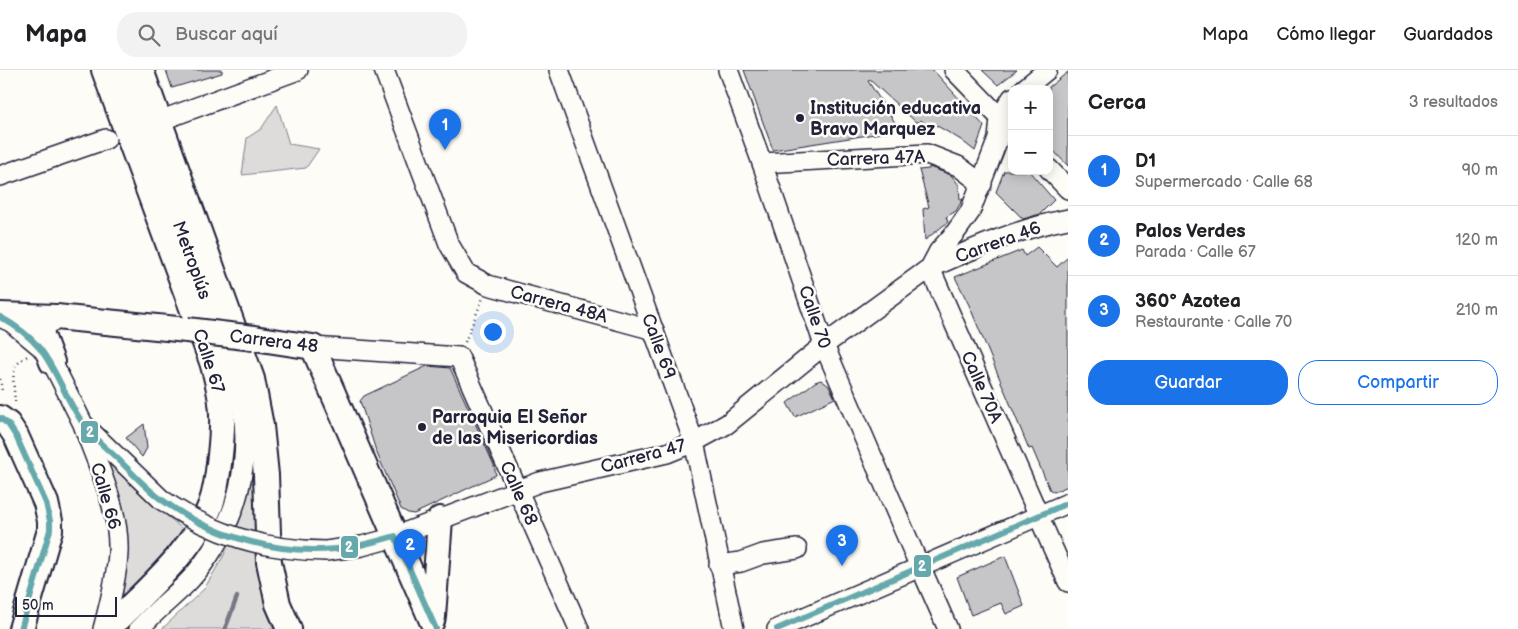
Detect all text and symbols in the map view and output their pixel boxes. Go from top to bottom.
search box [117,12,467,57]
text: Mapa [25,20,87,49]
icon: search [135,21,163,49]
text: Buscar aquí [175,23,278,46]
text: Mapa [1202,24,1248,45]
text: Cómo llegar [1276,24,1375,45]
text: Guardados [1403,24,1493,45]
map controls [1008,85,1053,175]
button: + [1008,85,1053,130]
text: Cerca [1088,90,1146,115]
text: 3 resultados [1409,93,1498,112]
place label: Institución educativa Bravo Marquez [810,98,981,140]
pin: 1 [429,109,461,150]
marker: Institución educativa Bravo Marquez [794,112,806,124]
button: − [1008,130,1053,175]
street label: Carrera 47A [827,146,926,171]
text: D1 [1135,150,1156,173]
text: 1 [1101,161,1107,180]
text: 90 m [1462,161,1498,180]
text: Supermercado · Calle 68 [1135,173,1313,192]
street label: Carrera 46 [953,217,1044,268]
street label: Metroplús [168,218,215,302]
text: Palos Verdes [1135,220,1246,243]
text: 2 [1099,231,1109,250]
text: 120 m [1455,231,1498,250]
text: Parada · Calle 67 [1135,243,1256,262]
street label: Carrera 48A [508,281,610,328]
street label: Calle 70 [794,283,835,351]
text: 360° Azotea [1135,290,1241,313]
text: 3 [1099,301,1109,320]
text: 210 m [1456,301,1498,320]
street label: Calle 69 [637,311,680,382]
text: Restaurante · Calle 70 [1135,313,1292,332]
your location [480,319,506,345]
street label: Calle 67 [188,326,229,396]
street label: Carrera 48 [229,326,319,357]
street label: Calle 70A [956,348,1007,426]
button: Guardar [1088,360,1288,405]
button: Compartir [1298,360,1498,405]
place label: Parroquia El Señor de las Misericordias [432,407,598,449]
line badge: 2 [80,420,99,444]
marker: Parroquia El Señor de las Misericordias [416,421,428,433]
text: 2 [86,424,95,441]
street label: Carrera 47 [598,435,688,478]
street label: Calle 68 [495,458,542,528]
street label: Calle 66 [86,460,125,532]
pin: 3 [826,525,858,566]
pin: 2 [394,529,426,570]
line badge: 2 [340,535,359,559]
text: 2 [345,539,354,556]
line badge: 2 [913,554,932,578]
text: 2 [918,558,927,575]
scale bar [15,594,118,617]
text: 50 m [22,597,54,614]

